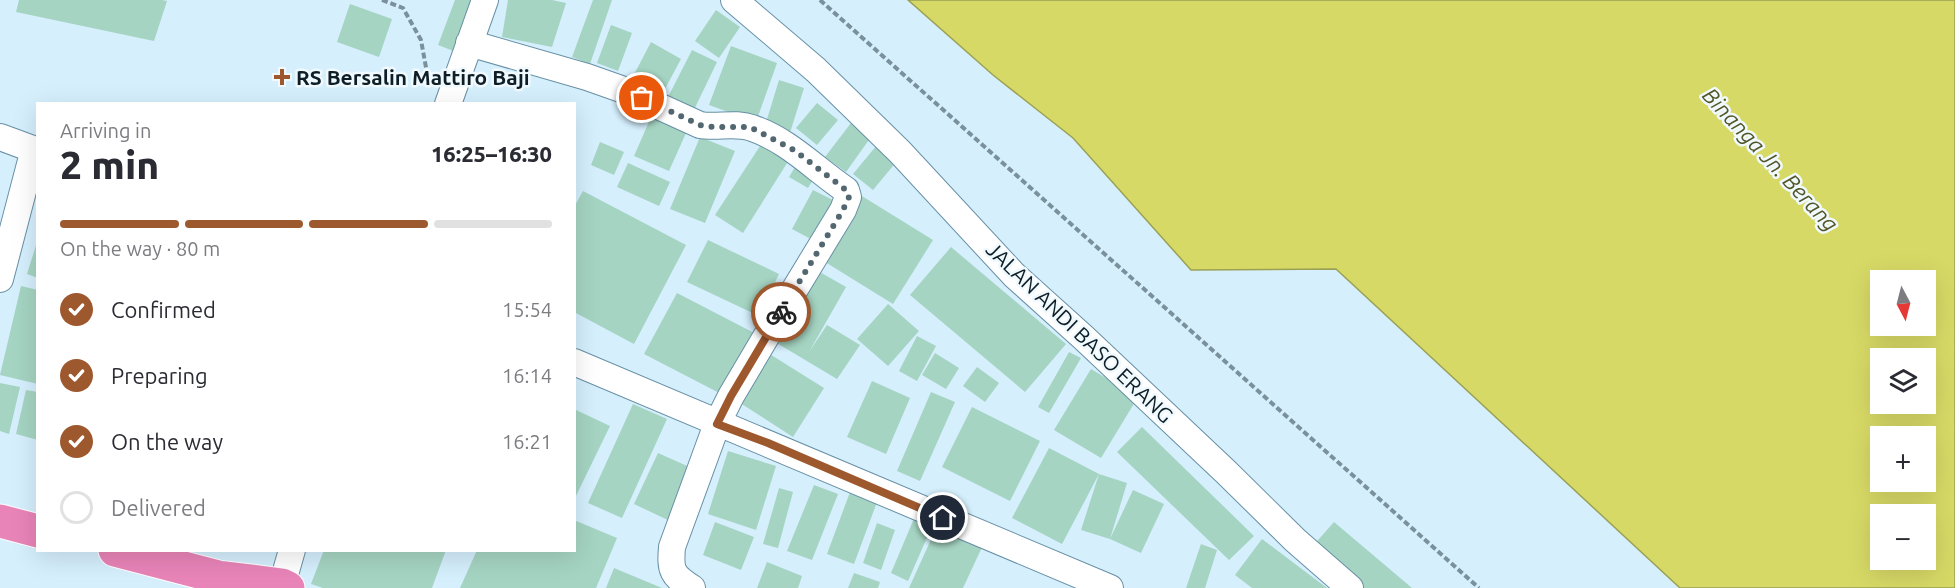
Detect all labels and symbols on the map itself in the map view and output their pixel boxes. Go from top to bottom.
place label: RS Bersalin Mattiro Baji [296,65,530,89]
marker: RS Bersalin Mattiro Baji [273,68,291,86]
pin [616,72,667,123]
water label: Binanga Jn. Berang [1698,82,1844,236]
street label: JALAN ANDI BASO ERANG [982,237,1178,427]
north arrow [1870,270,1936,336]
courier [751,282,811,342]
pin [917,492,968,543]

